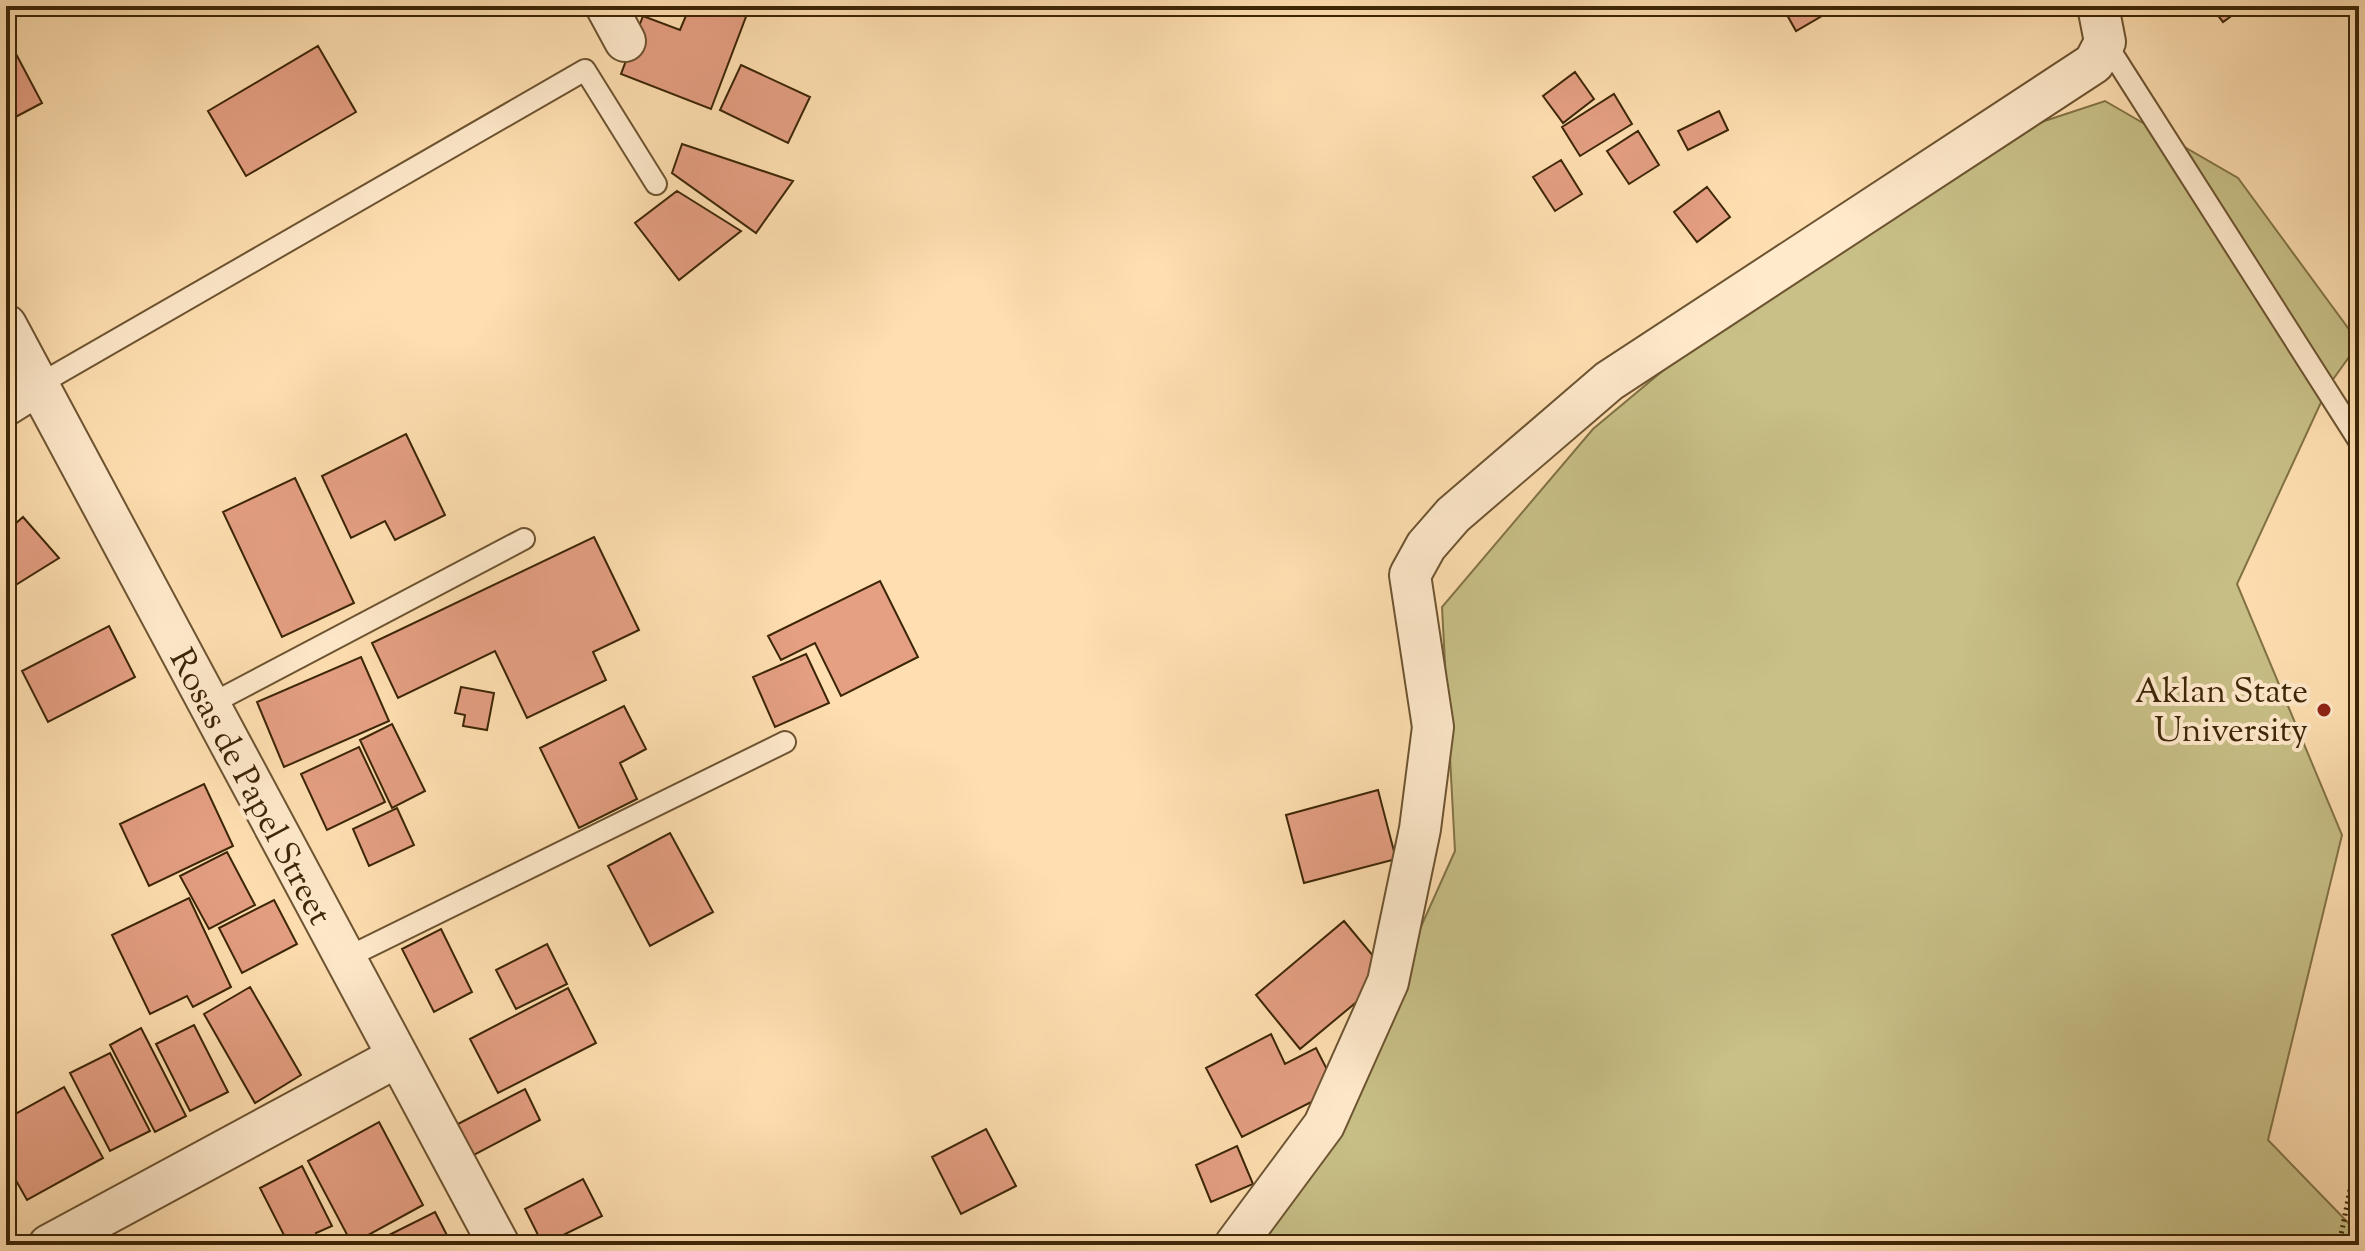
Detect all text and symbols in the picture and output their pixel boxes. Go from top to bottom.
street label: Rosas de Papel Street [155,641,343,935]
place label: Aklan State University [2135,669,2308,757]
marker: Aklan State University [2315,701,2333,719]

